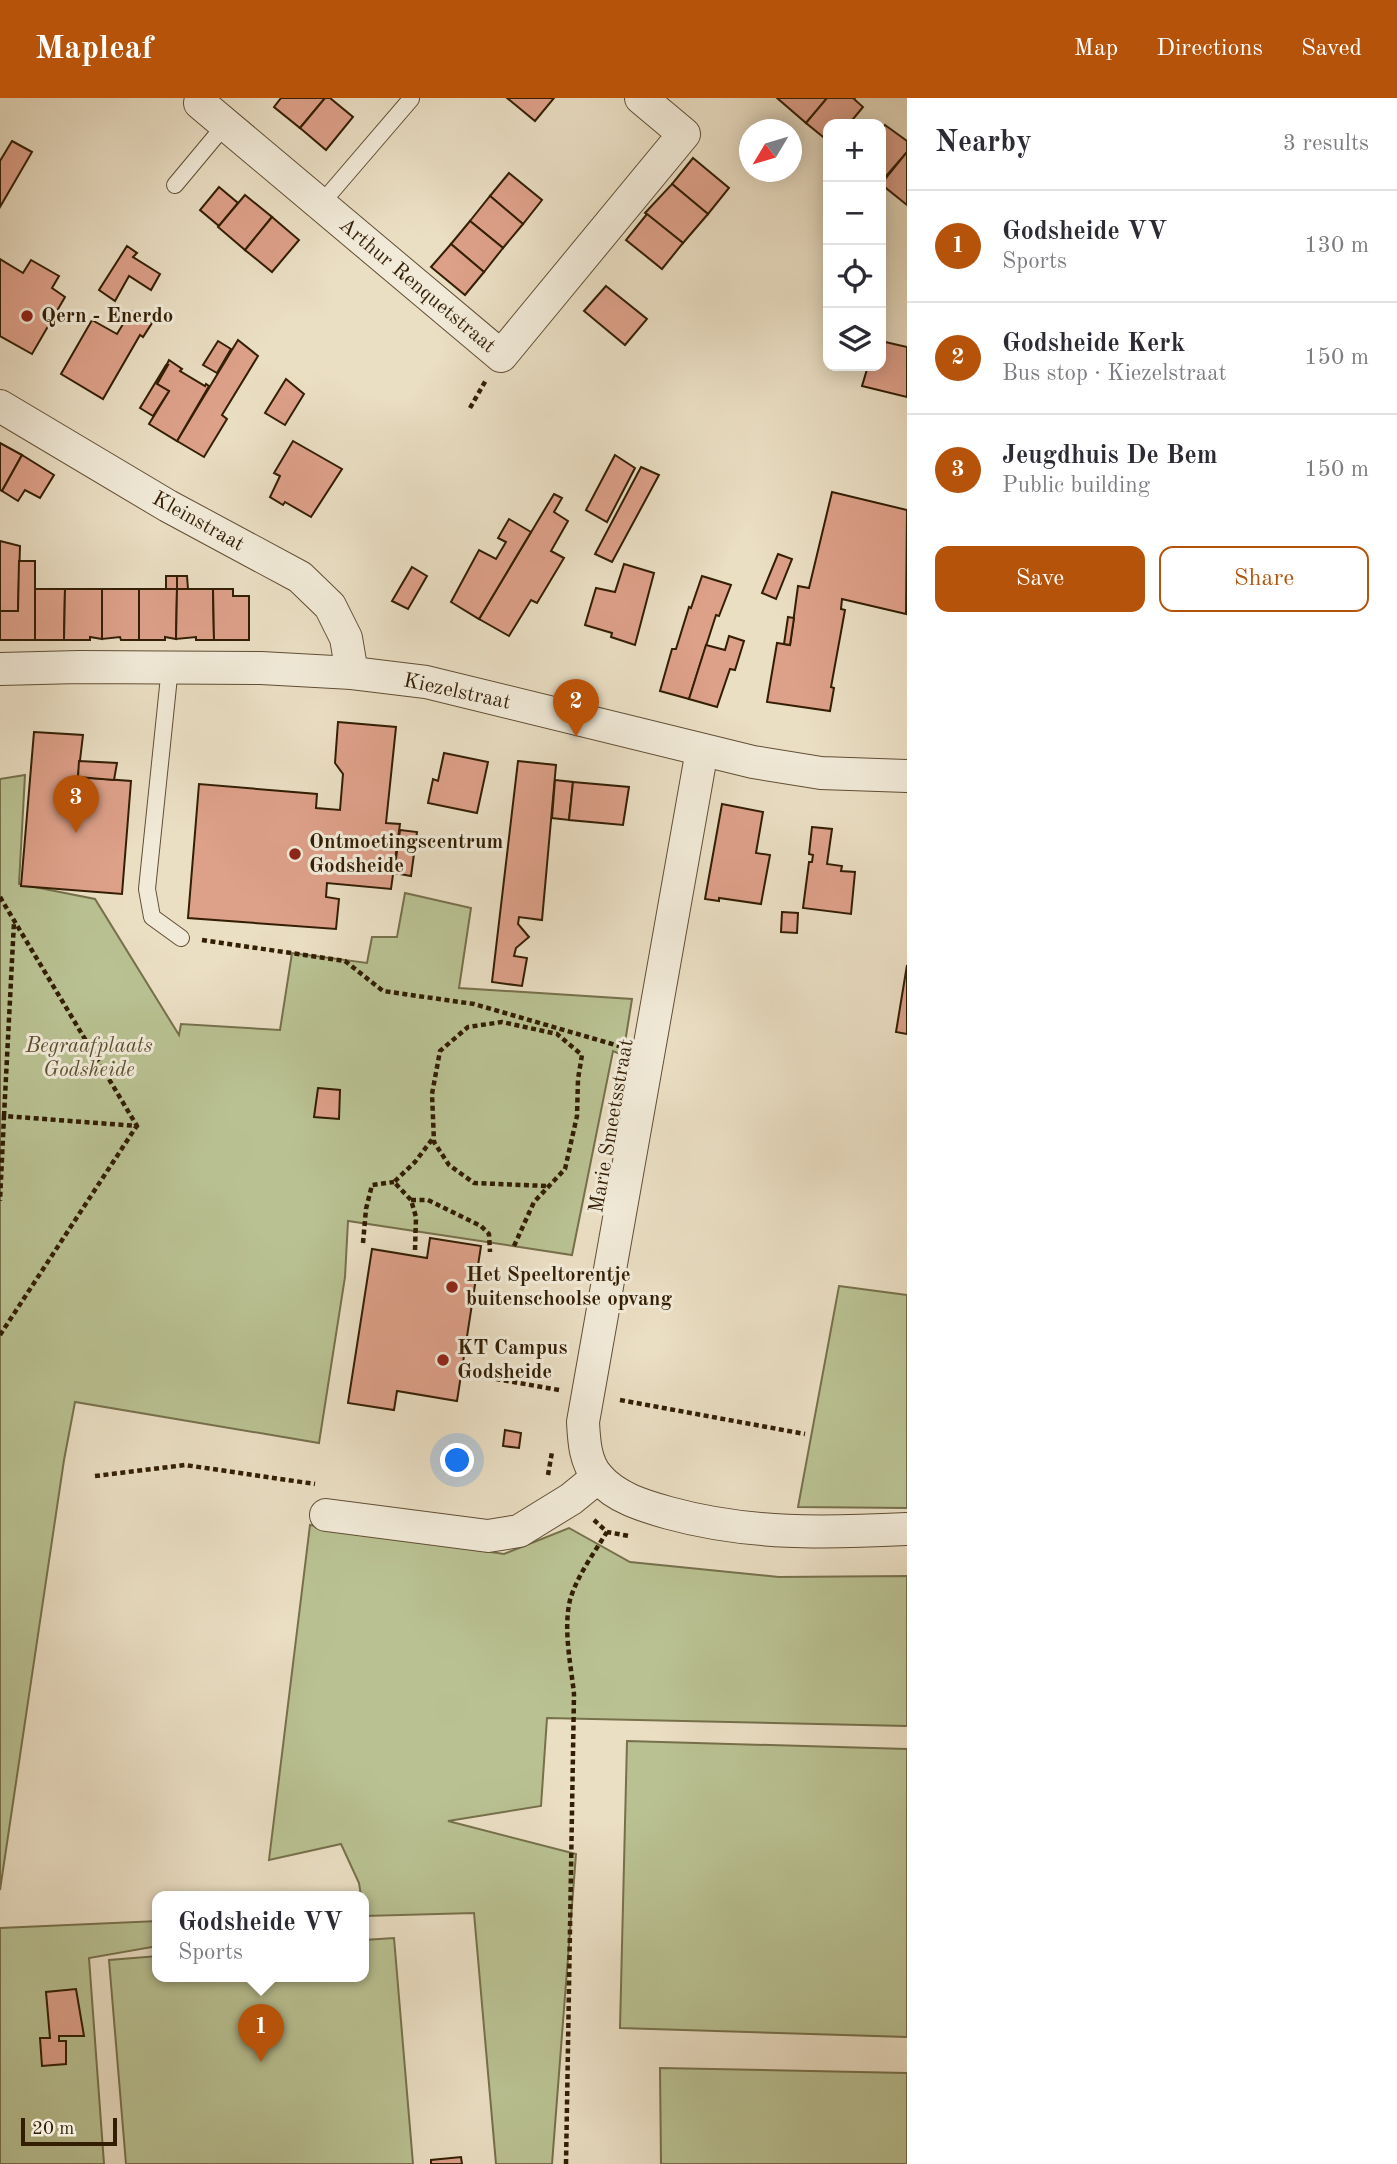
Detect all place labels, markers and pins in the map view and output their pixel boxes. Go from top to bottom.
place label: Qern - Enerdo [41,306,173,327]
marker: Qern - Enerdo [19,308,35,324]
pin: 2 [553,679,599,737]
pin: 3 [53,775,99,833]
place label: Ontmoetingscentrum Godsheide [309,832,503,877]
marker: Ontmoetingscentrum Godsheide [287,846,303,862]
place label: Het Speeltorentje buitenschoolse opvang [466,1265,672,1310]
marker: Het Speeltorentje buitenschoolse opvang [444,1279,460,1295]
place label: KT Campus Godsheide [457,1338,567,1383]
marker: KT Campus Godsheide [435,1352,451,1368]
pin: 1 [238,2004,284,2062]

